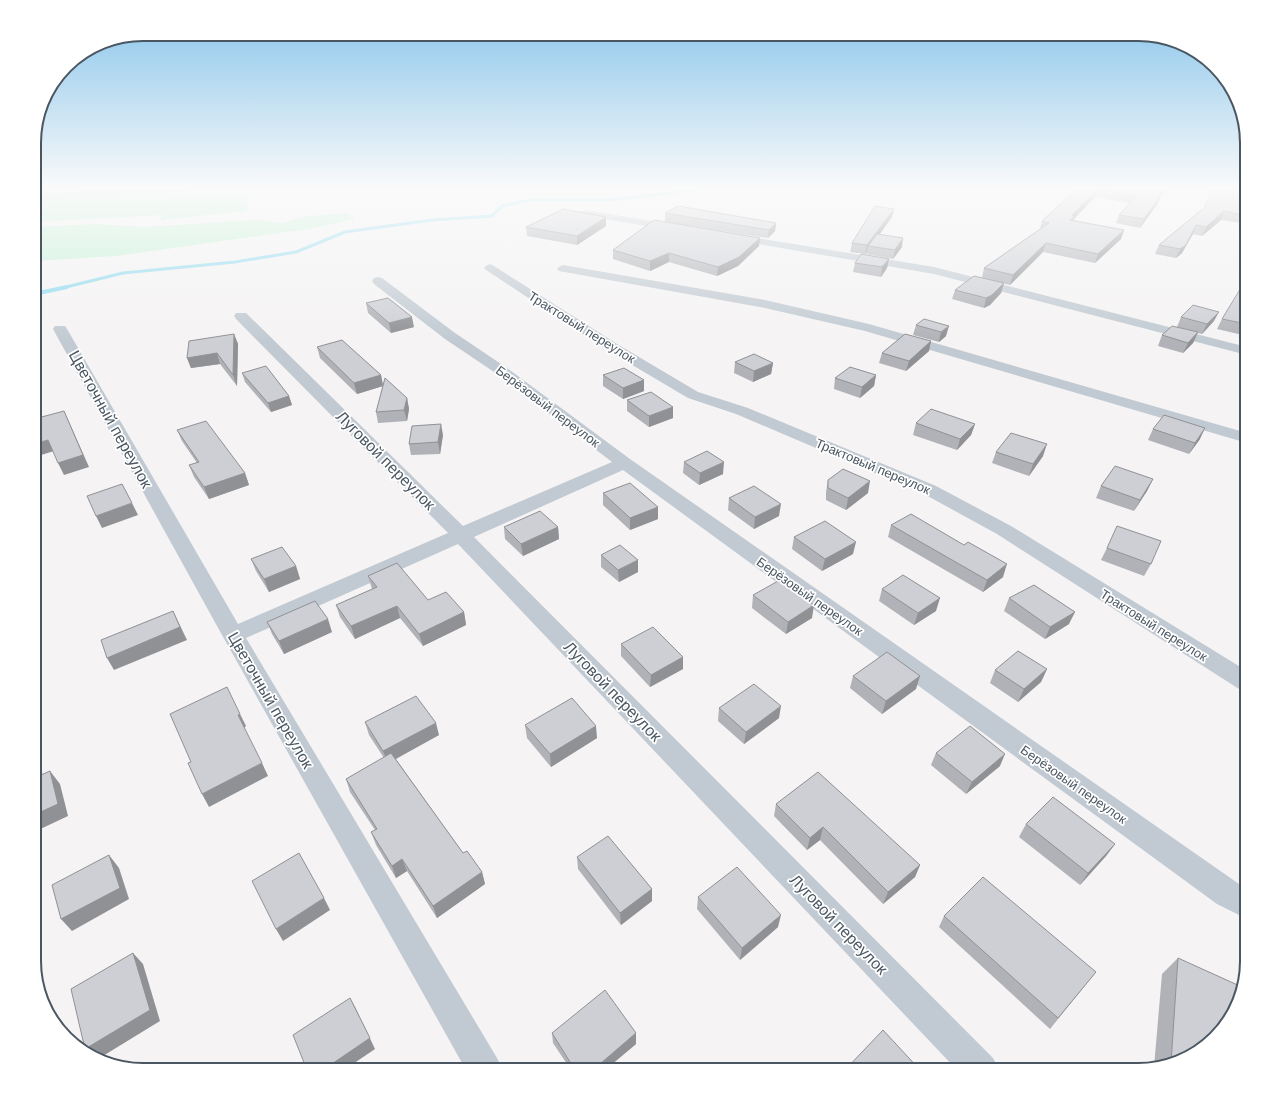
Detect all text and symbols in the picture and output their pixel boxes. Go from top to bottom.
street label: Трактовый переулок [526,288,638,367]
street label: Цветочный переулок [66,348,156,492]
street label: Берёзовый переулок [493,363,603,450]
street label: Луговой переулок [333,408,439,514]
street label: Трактовый переулок [813,436,933,498]
street label: Берёзовый переулок [754,554,866,639]
street label: Трактовый переулок [1098,586,1210,665]
street label: Цветочный переулок [225,629,317,772]
street label: Луговой переулок [561,638,665,745]
street label: Берёзовый переулок [1018,742,1130,827]
street label: Луговой переулок [787,871,891,978]

